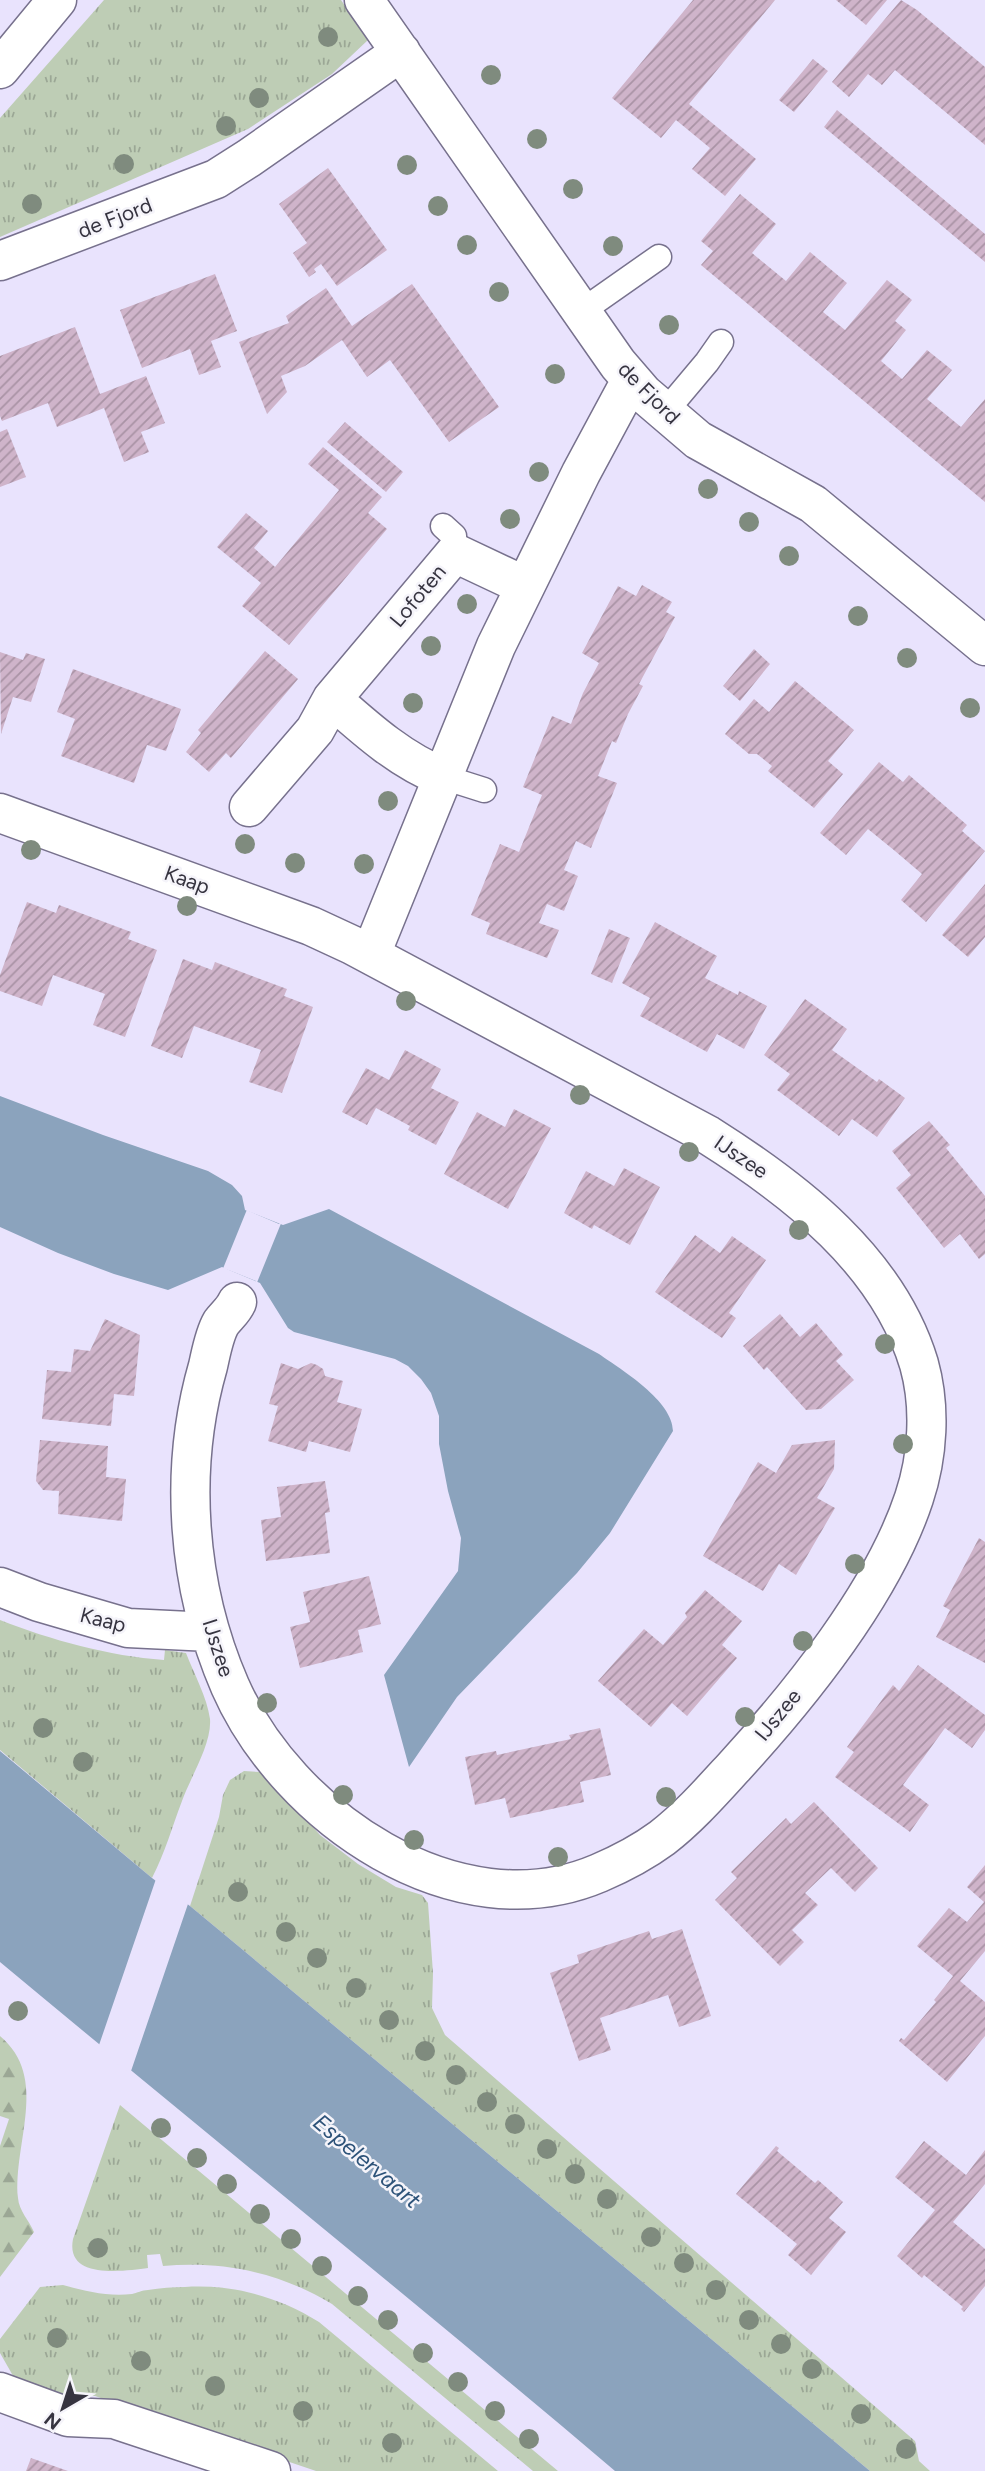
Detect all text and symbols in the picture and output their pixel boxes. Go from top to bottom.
street label: de Fjord [74,192,156,243]
street label: de Fjord [613,356,686,429]
street label: Lofoten [384,559,451,632]
street label: Kaap [161,860,213,899]
street label: IJszee [710,1130,773,1184]
street label: Kaap [78,1602,129,1637]
street label: IJszee [197,1616,240,1680]
street label: IJszee [749,1684,806,1746]
water label: Espelervaart [308,2108,426,2214]
north arrow [28,2373,98,2443]
text: N [40,2407,66,2434]

